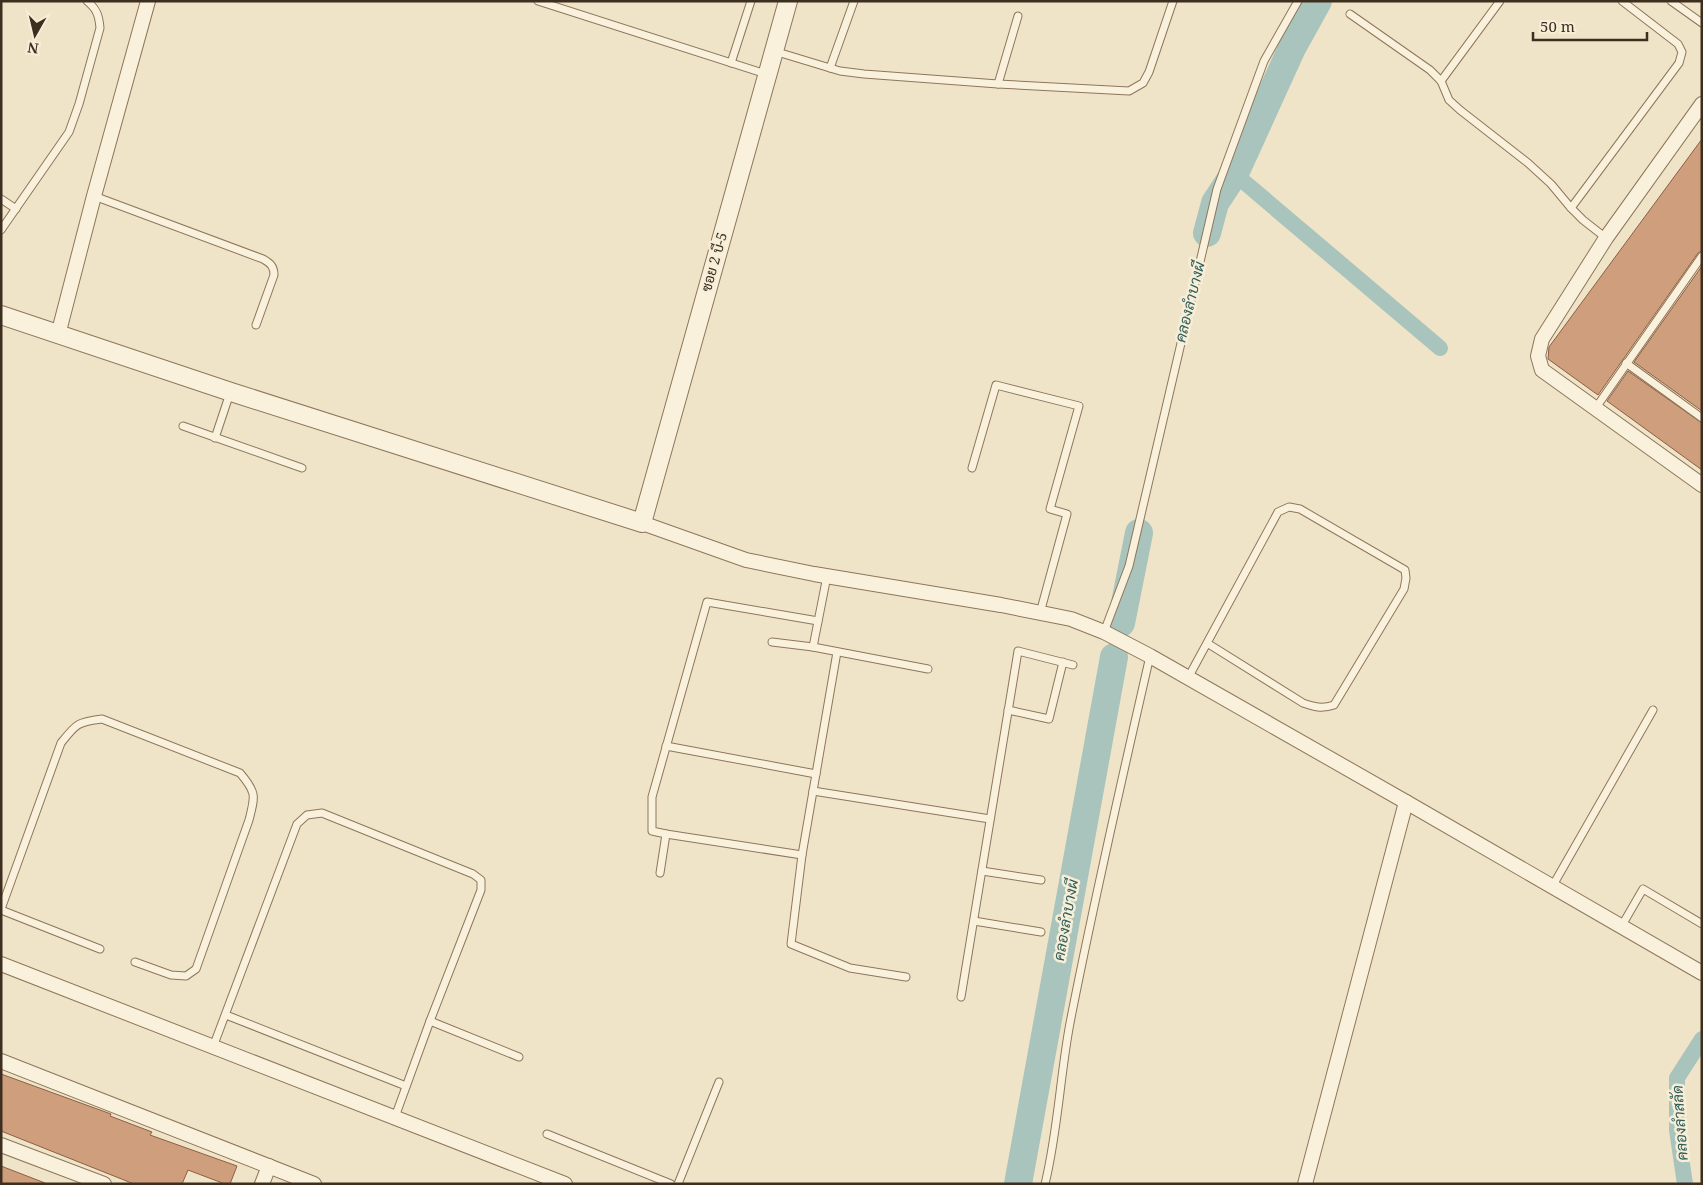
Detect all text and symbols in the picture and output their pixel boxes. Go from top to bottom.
north arrow [10,10,60,60]
scale bar [1533,10,1647,42]
text: 50 m [1540,16,1575,36]
text: N [26,38,40,59]
street label: ซอย 2 บี-5 [696,230,731,294]
water label: คลองลำบางผี [1169,258,1209,344]
water label: คลองลำบางผี [1048,877,1082,962]
water label: คลองลำสลัด [1666,1085,1692,1161]

